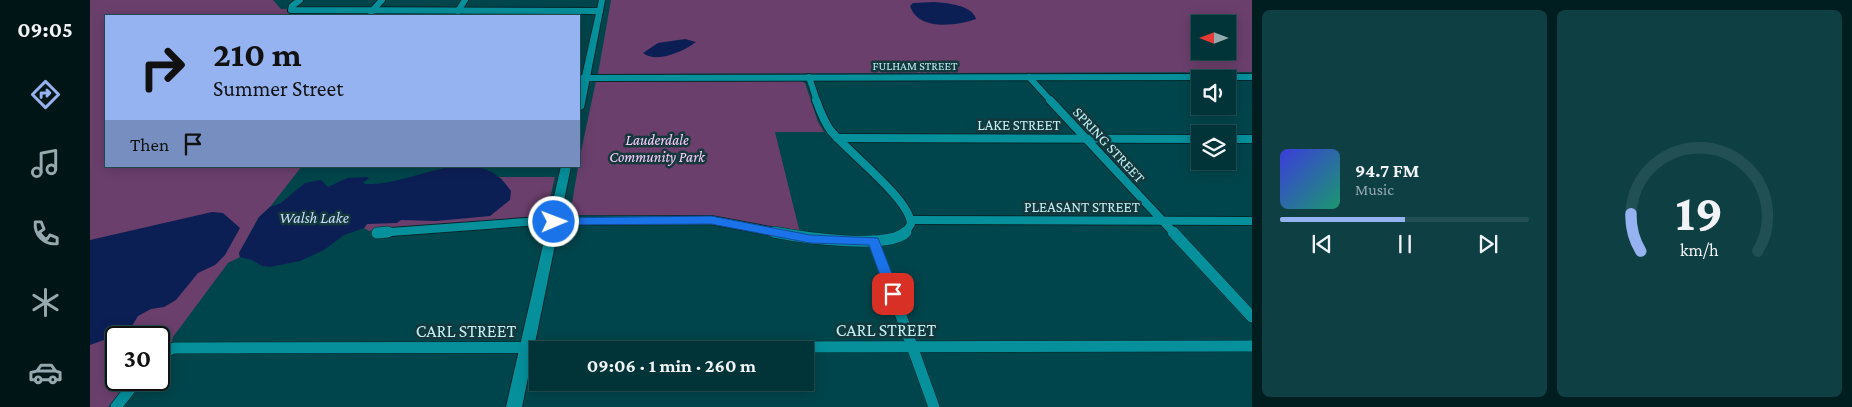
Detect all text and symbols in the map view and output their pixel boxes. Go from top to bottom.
north arrow [1191,15,1236,60]
map controls [1191,15,1236,170]
text: 09:05 [17,17,73,42]
icon: right [130,35,195,100]
text: 210 m [213,35,302,74]
street label: FULHAM STREET [873,59,958,73]
button: sound [1191,70,1236,115]
text: Summer Street [213,76,343,101]
icon: directions [28,77,63,112]
street label: SPRING STREET [1070,104,1148,186]
street label: LAKE STREET [977,117,1061,133]
button: layers [1191,125,1236,170]
icon: arrive [179,130,207,158]
park label: Lauderdale Community Park [609,132,706,166]
text: Then [130,134,169,155]
icon: music [28,146,63,181]
text: 94.7 FM [1355,160,1419,181]
text: Music [1355,181,1394,198]
text: 19 [1676,183,1723,241]
position arrow [527,195,579,247]
street label: PLEASANT STREET [1024,199,1140,215]
water label: Walsh Lake [279,209,349,226]
icon: phone [28,216,63,251]
icon: previous [1308,230,1336,258]
icon: pause [1391,230,1419,258]
icon: next [1474,230,1502,258]
text: km/h [1680,240,1719,260]
pin [872,273,914,315]
icon: arrive [879,280,907,308]
icon: climate [28,285,63,320]
street label: CARL STREET [836,320,936,340]
street label: CARL STREET [416,321,516,341]
speed limit sign: 30 [105,326,170,391]
icon: car [28,355,63,390]
text: 09:06 · 1 min · 260 m [587,355,756,376]

